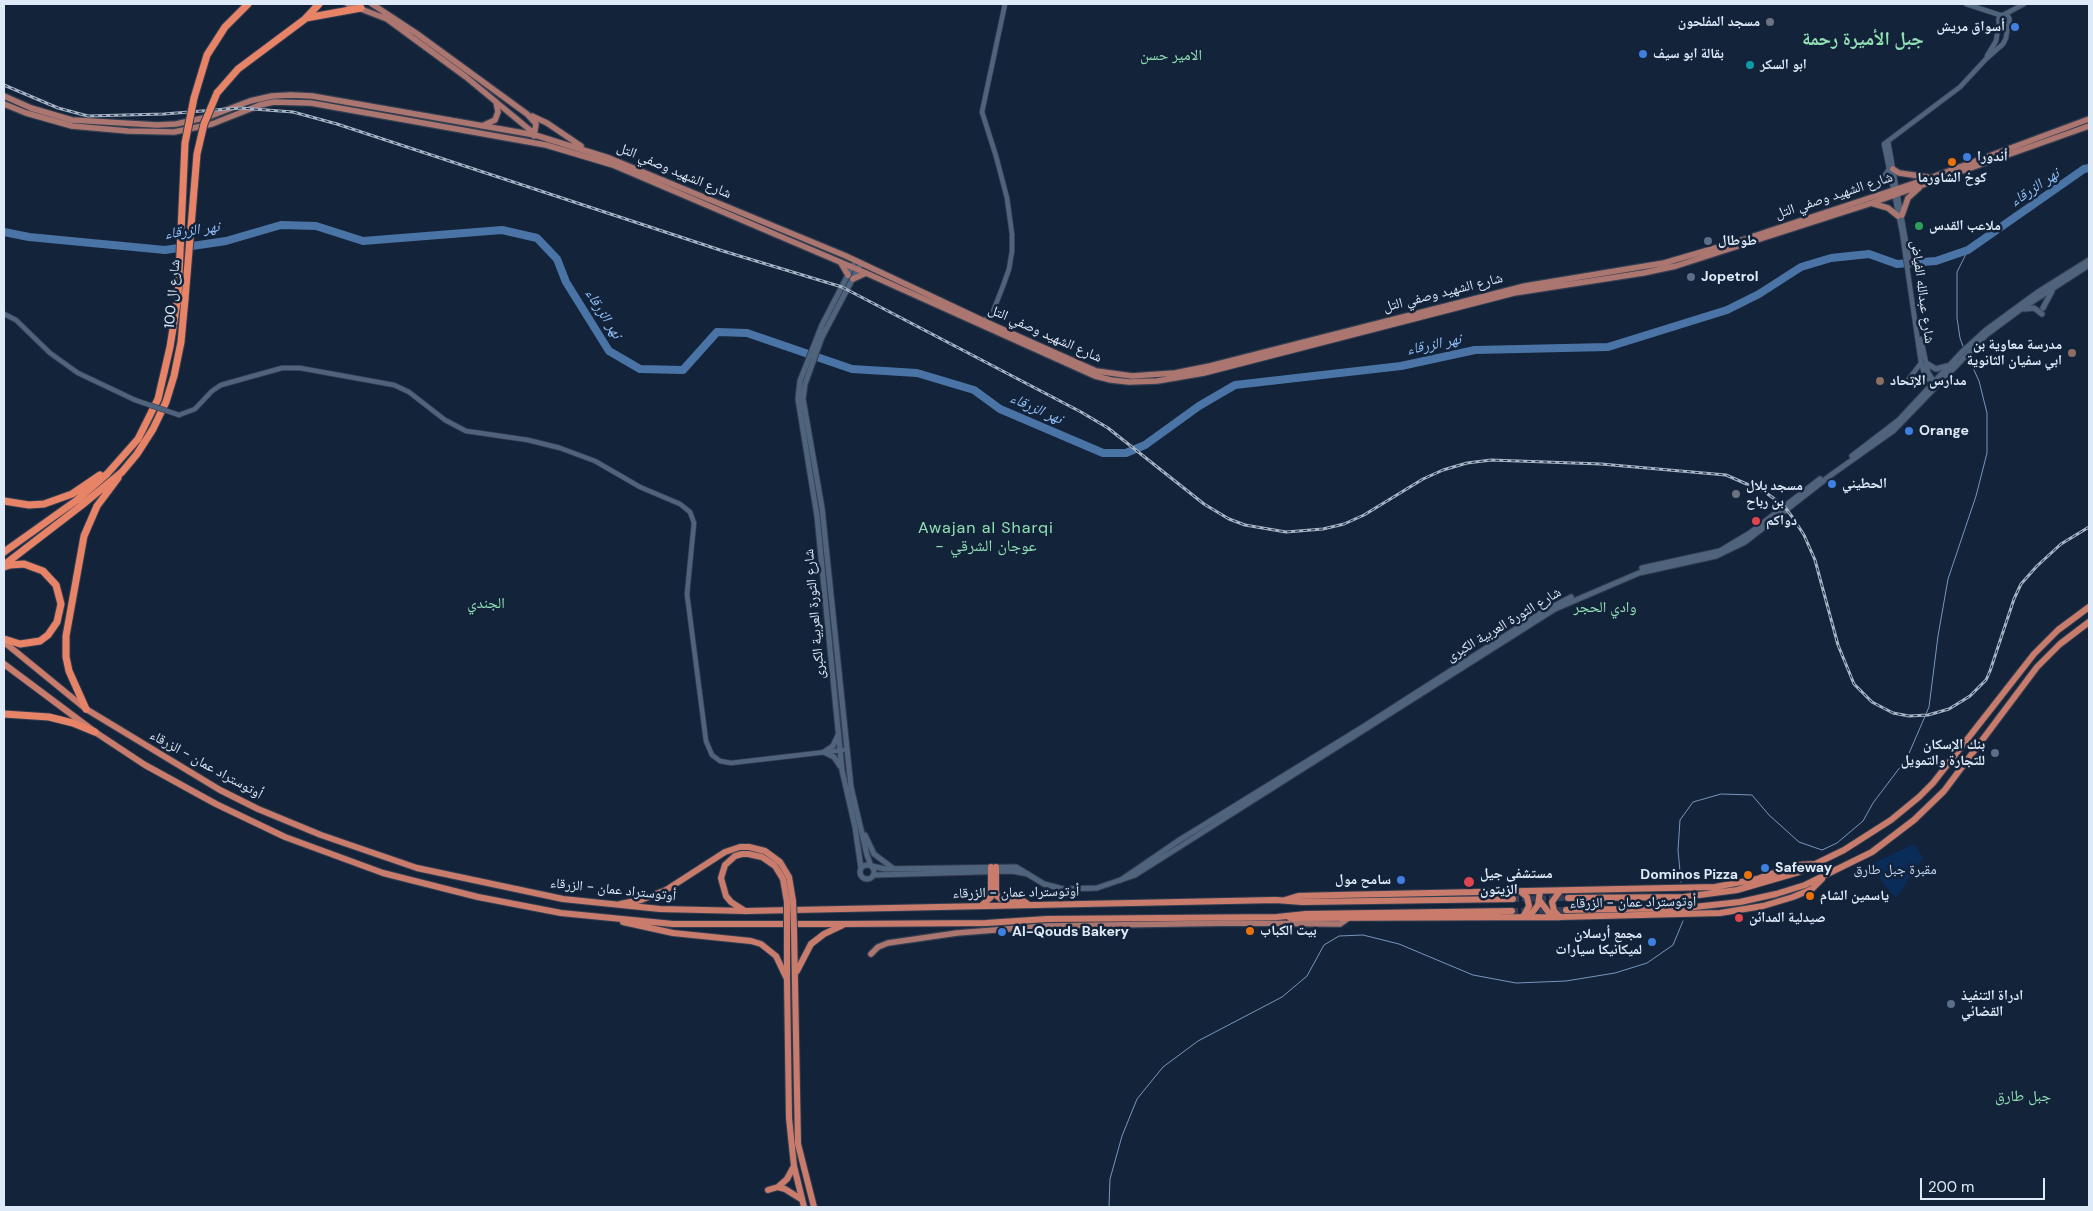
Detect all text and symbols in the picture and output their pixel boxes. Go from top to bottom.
place label: مسجد المفلحون [1678,14,1760,30]
marker: مسجد المفلحون [1764,16,1776,28]
place label: أسواق مريش [1936,19,2005,35]
marker: أسواق مريش [2009,21,2021,33]
district label: جبل الأميرة رحمة [1802,29,1924,51]
place label: بقالة ابو سيف [1653,46,1724,62]
district label: الامير حسن [1140,47,1202,65]
marker: بقالة ابو سيف [1637,48,1649,60]
place label: ابو السكر [1760,57,1807,73]
marker: ابو السكر [1744,59,1756,71]
street label: شارع الشهيد وصفي التل [614,139,734,203]
place label: أندورا [1977,149,2008,165]
marker: أندورا [1961,151,1973,163]
marker: كوخ الشاورما [1946,156,1958,168]
water label: نهر الزرقاء [2007,165,2063,211]
street label: شارع الشهيد وصفي التل [1773,169,1895,223]
place label: كوخ الشاورما [1917,170,1987,186]
water label: نهر الزرقاء [163,218,221,244]
place label: ملاعب القدس [1929,218,2001,234]
marker: ملاعب القدس [1913,220,1925,232]
place label: طوطال [1718,233,1757,249]
marker: طوطال [1702,235,1714,247]
street label: شارع عبدالله الفياض [1906,240,1938,344]
street label: شارع ال 100 [162,259,184,329]
place label: Jopetrol [1701,269,1759,285]
street label: شارع الشهيد وصفي التل [1381,270,1505,316]
marker: Jopetrol [1685,271,1697,283]
water label: نهر الزرقاء [581,286,625,342]
street label: شارع الشهيد وصفي التل [986,301,1104,367]
water label: نهر الزرقاء [1405,330,1463,360]
place label: مدرسة معاوية بن ابي سفيان الثانوية [1967,337,2062,370]
marker: مدرسة معاوية بن ابي سفيان الثانوية [2066,347,2078,359]
place label: مدارس الإتحاد [1890,373,1967,389]
marker: مدارس الإتحاد [1874,375,1886,387]
water label: نهر الزرقاء [1007,390,1065,428]
place label: Orange [1919,423,1969,439]
marker: Orange [1903,425,1915,437]
place label: الحطيني [1842,476,1887,492]
place label: مسجد بلال بن رباح [1746,478,1803,511]
marker: الحطيني [1826,478,1838,490]
marker: مسجد بلال بن رباح [1730,488,1742,500]
place label: دواكم [1766,513,1797,529]
marker: دواكم [1750,515,1762,527]
district label: Awajan al Sharqi - عوجان الشرقي [916,519,1056,557]
street label: شارع الثورة العربية الكبرى [801,548,829,680]
street label: شارع الثورة العربية الكبرى [1444,584,1564,666]
district label: الجندي [467,595,505,613]
district label: وادي الحجر [1574,599,1636,617]
street label: أوتوستراد عمان - الزرقاء [147,727,265,803]
place label: بنك الإسكان للتجارة والتمويل [1901,737,1985,770]
marker: بنك الإسكان للتجارة والتمويل [1989,747,2001,759]
place label: Safeway [1775,860,1832,876]
marker: Safeway [1759,862,1771,874]
park label: مقبرة جبل طارق [1853,862,1937,878]
place label: مستشفى جيل الزيتون [1480,866,1553,899]
place label: Dominos Pizza [1640,867,1738,883]
marker: Dominos Pizza [1742,869,1754,881]
place label: سامح مول [1335,872,1391,888]
marker: سامح مول [1395,874,1407,886]
street label: أوتوستراد عمان - الزرقاء [549,875,677,905]
marker: مستشفى جيل الزيتون [1462,875,1476,889]
street label: أوتوستراد عمان - الزرقاء [953,883,1079,903]
place label: ياسمين الشام [1820,888,1889,904]
marker: ياسمين الشام [1804,890,1816,902]
street label: أوتوستراد عمان - الزرقاء [1570,893,1696,913]
place label: صيدلية المدائن [1749,910,1826,926]
marker: صيدلية المدائن [1733,912,1745,924]
place label: بيت الكباب [1260,923,1317,939]
place label: Al-Qouds Bakery [1012,924,1129,940]
marker: بيت الكباب [1244,925,1256,937]
marker: Al-Qouds Bakery [996,926,1008,938]
place label: مجمع أرسلان لميكانيكا سيارات [1555,926,1642,959]
marker: مجمع أرسلان لميكانيكا سيارات [1646,936,1658,948]
place label: ادراة التنفيذ القضائي [1961,988,2023,1020]
marker: ادراة التنفيذ القضائي [1945,998,1957,1010]
district label: جبل طارق [1995,1088,2051,1106]
scale bar [1923,1168,2048,1200]
text: 200 m [1928,1177,1974,1197]

